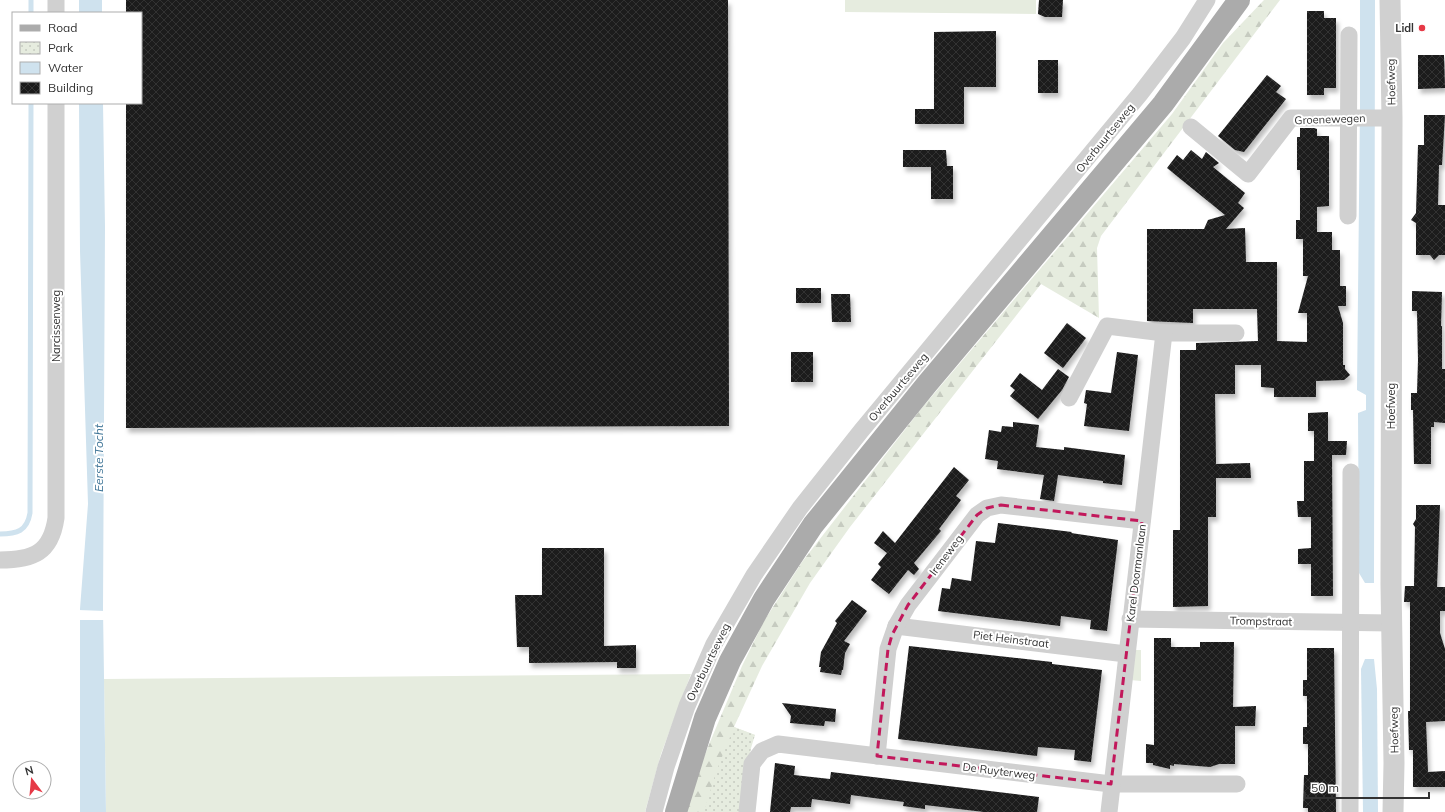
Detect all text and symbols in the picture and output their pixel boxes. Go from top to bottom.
legend [12,12,142,104]
text: Road [48,20,77,35]
place label: Lidl [1395,21,1414,35]
marker: Lidl [1417,23,1427,33]
text: Park [48,40,74,55]
street label: Hoefweg [1384,59,1398,105]
text: Water [48,60,84,75]
text: Building [48,80,93,95]
street label: Overbuurtseweg [1073,101,1137,175]
street label: Groenewegen [1294,111,1366,127]
street label: Narcissenweg [49,290,63,362]
street label: Overbuurtseweg [865,350,931,424]
street label: Hoefweg [1384,383,1398,429]
water label: Eerste Tocht [91,423,106,492]
street label: Karel Doormanlaan [1123,523,1149,623]
street label: Ireneweg [926,532,966,578]
street label: Trompstraat [1230,613,1293,629]
street label: Overbuurtseweg [683,621,733,703]
street label: Piet Heinstraat [972,627,1050,651]
street label: Hoefweg [1387,707,1401,753]
north arrow [12,760,52,800]
street label: De Ruyterweg [962,760,1036,782]
text: N [23,763,35,778]
scale bar [1305,774,1429,800]
text: 50 m [1311,780,1339,795]

